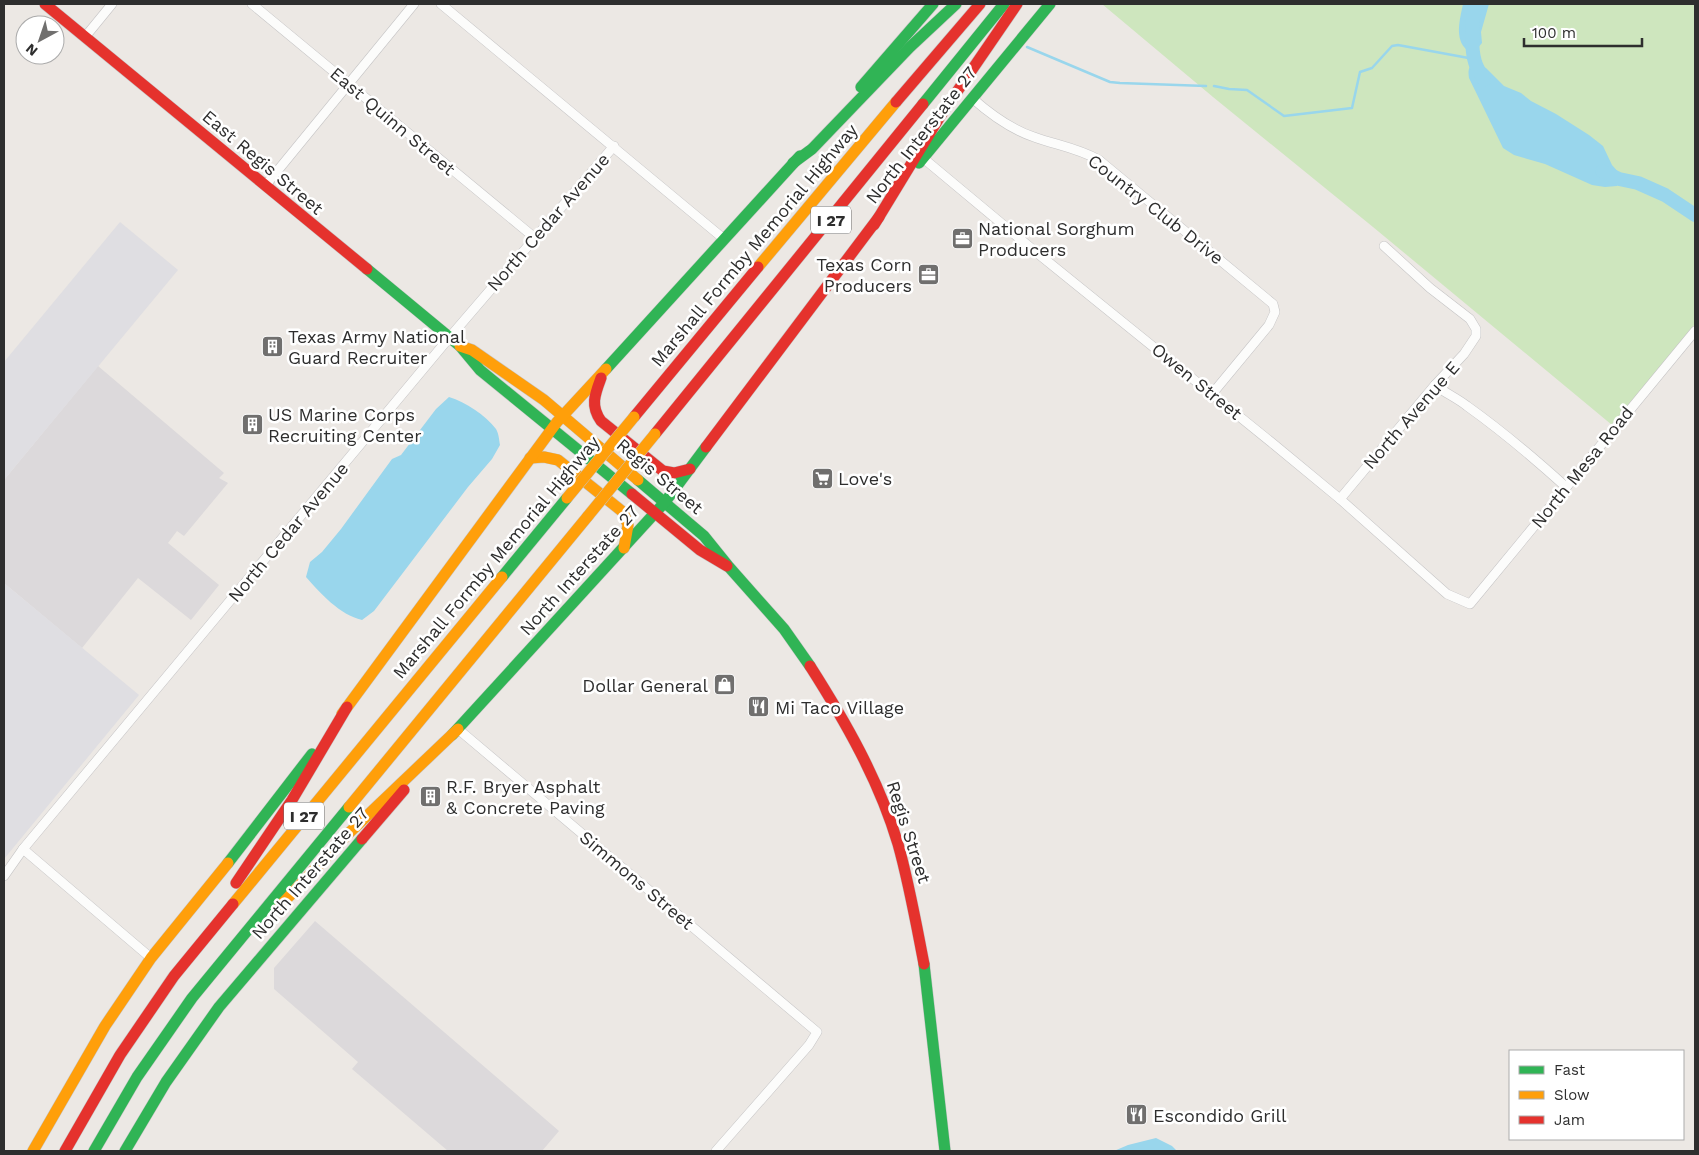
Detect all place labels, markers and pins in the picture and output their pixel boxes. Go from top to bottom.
place label: National Sorghum Producers [978,218,1135,260]
office icon: National Sorghum Producers [950,226,974,250]
place label: Texas Corn Producers [816,254,912,296]
office icon: Texas Corn Producers [916,262,940,286]
place label: Texas Army National Guard Recruiter [288,326,466,368]
building icon: Texas Army National Guard Recruiter [260,334,284,358]
place label: US Marine Corps Recruiting Center [268,404,422,446]
building icon: US Marine Corps Recruiting Center [240,412,264,436]
supermarket icon: Love's [810,466,834,490]
place label: Love's [838,468,892,489]
shop icon: Dollar General [712,673,736,697]
place label: Dollar General [582,675,708,696]
restaurant icon: Mi Taco Village [747,695,771,719]
place label: Mi Taco Village [775,697,904,718]
place label: R.F. Bryer Asphalt & Concrete Paving [446,776,605,818]
building icon: R.F. Bryer Asphalt & Concrete Paving [418,784,442,808]
restaurant icon: Escondido Grill [1125,1103,1149,1127]
place label: Escondido Grill [1153,1105,1287,1126]

